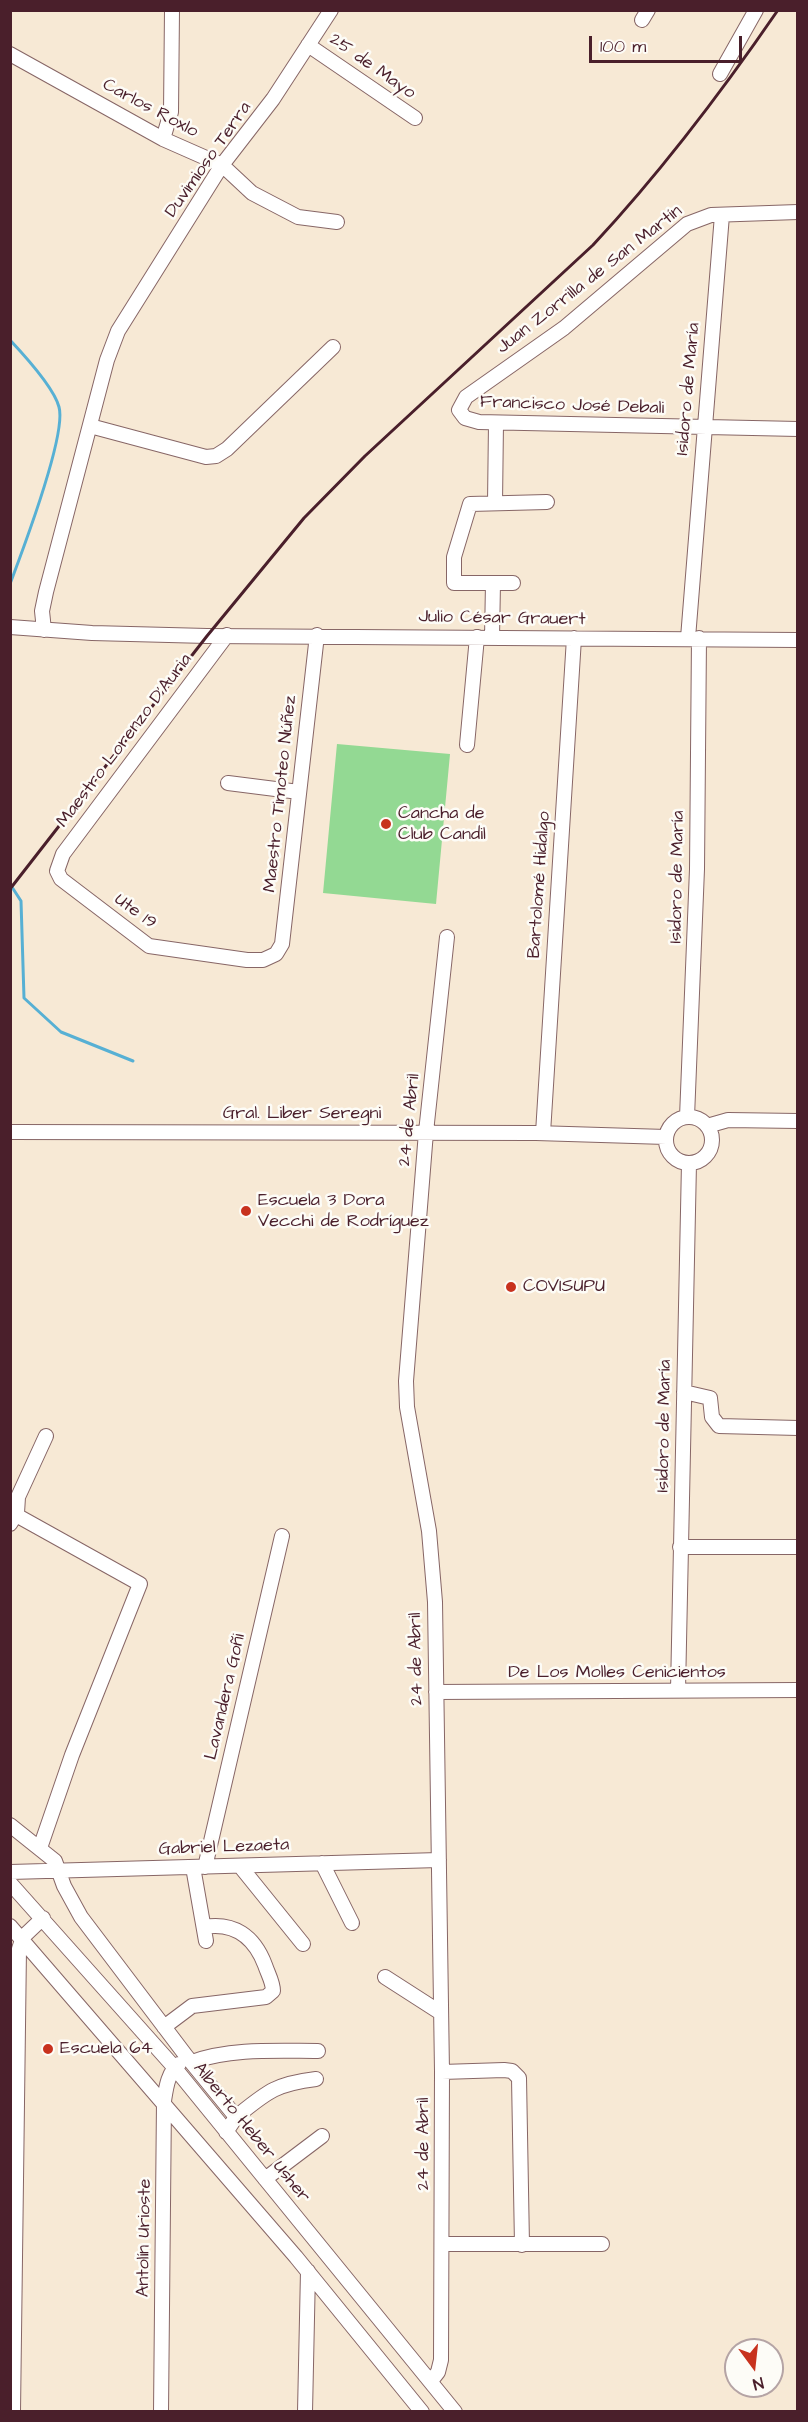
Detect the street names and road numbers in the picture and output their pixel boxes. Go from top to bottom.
street label: 25 de Mayo [325,29,419,105]
street label: Carlos Roxlo [98,75,202,143]
street label: Duvimioso Terra [161,98,257,222]
street label: Juan Zorrilla de San Martín [493,201,687,359]
street label: Isidoro de María [672,322,706,456]
street label: Francisco José Debali [480,392,664,420]
street label: Julio César Grauert [418,607,586,631]
street label: Maestro Lorenzo D'Auria [53,650,197,832]
street label: Maestro Timoteo Núñez [260,694,302,894]
street label: Isidoro de María [666,810,690,944]
street label: Bartolomé Hidalgo [524,811,556,959]
street label: Ute 19 [110,889,160,935]
street label: 24 de Abril [394,1073,426,1167]
street label: Gral. Liber Seregni [223,1103,381,1125]
street label: Isidoro de María [653,1359,677,1493]
street label: 24 de Abril [405,1612,429,1706]
street label: Lavandera Goñi [201,1632,251,1762]
street label: De Los Molles Cenicientos [508,1662,726,1684]
street label: Gabriel Lezaeta [158,1835,290,1861]
street label: Alberto Heber Usher [188,2059,314,2207]
street label: 24 de Abril [413,2097,435,2191]
street label: Antolín Urioste [133,2179,157,2297]

